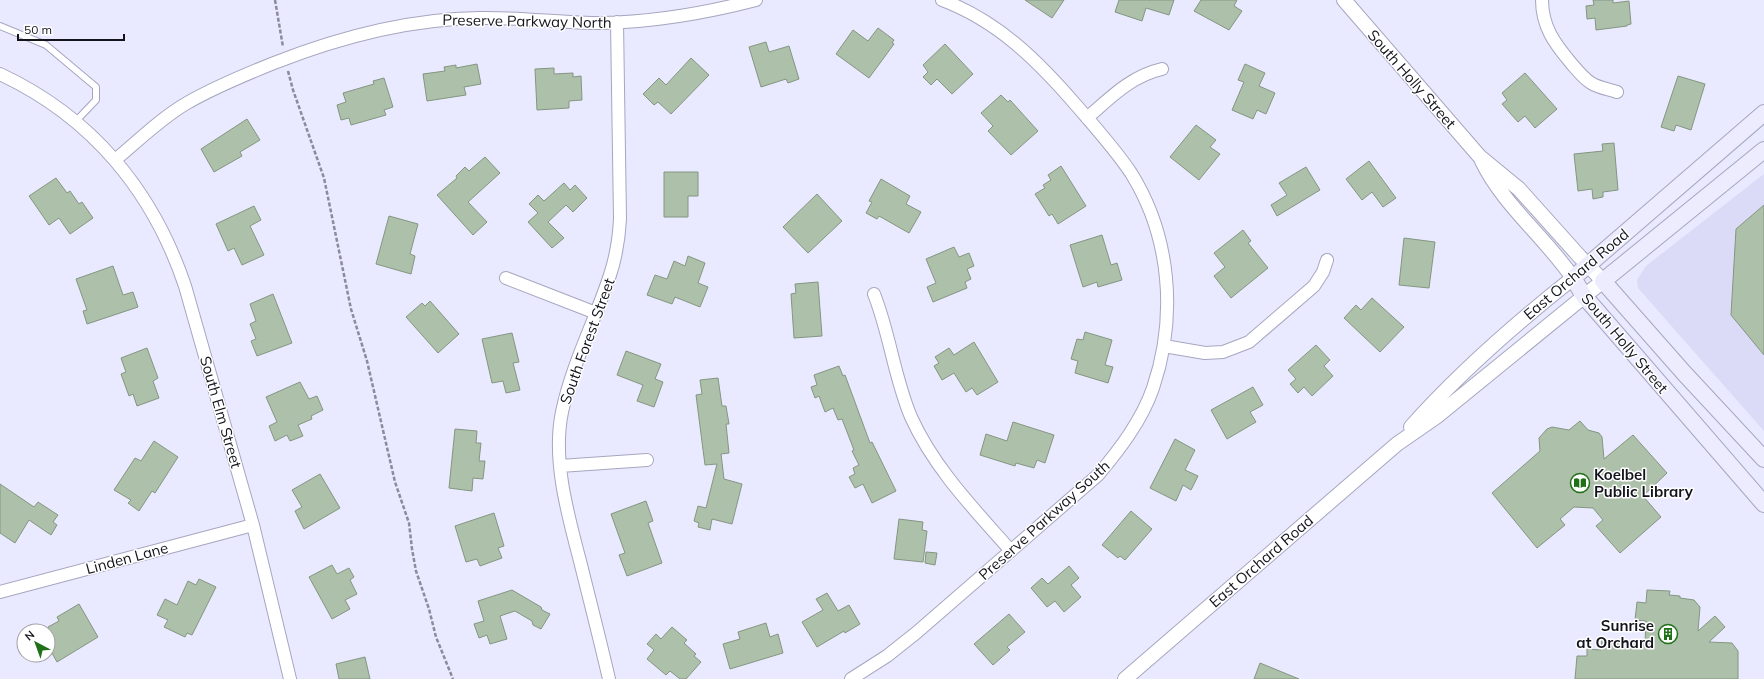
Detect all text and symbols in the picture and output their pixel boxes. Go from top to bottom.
street label: Preserve Parkway North [442,10,612,32]
scale bar [18,16,124,42]
text: 50 m [24,22,52,37]
street label: South Holly Street [1364,26,1460,132]
street label: East Orchard Road [1520,224,1632,324]
street label: South Forest Street [555,275,619,407]
street label: South Holly Street [1578,289,1672,397]
street label: South Elm Street [196,354,246,470]
street label: Preserve Parkway South [974,456,1114,584]
place label: Koelbel Public Library [1594,465,1694,501]
library icon: Koelbel Public Library [1569,472,1591,494]
street label: East Orchard Road [1205,511,1317,611]
street label: Linden Lane [84,538,170,578]
place label: Sunrise at Orchard [1576,616,1654,652]
north arrow [16,623,56,663]
building icon: Sunrise at Orchard [1657,623,1679,645]
text: N [22,627,37,643]

